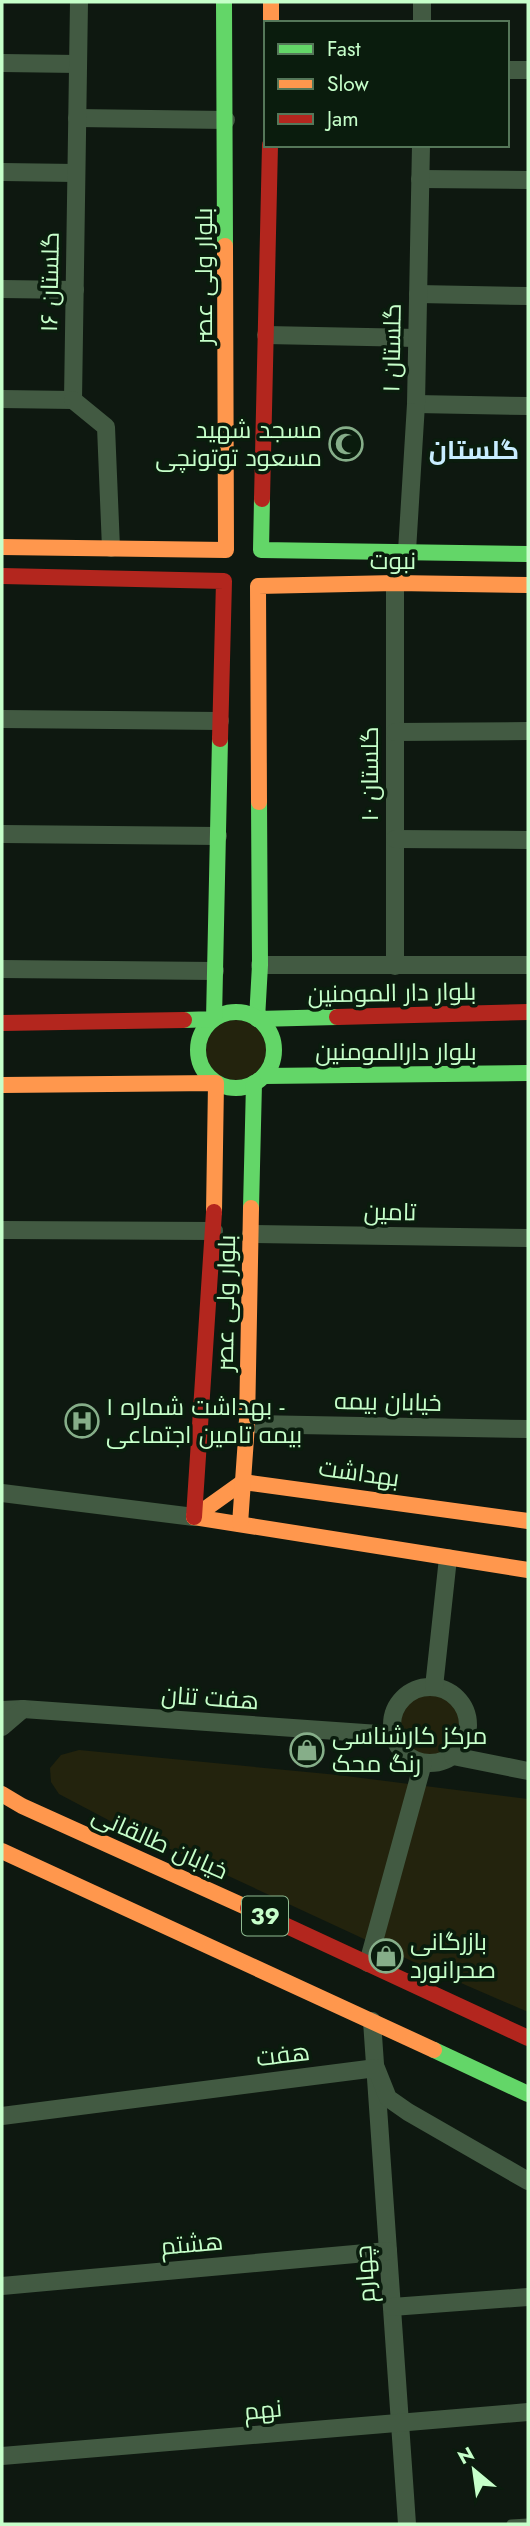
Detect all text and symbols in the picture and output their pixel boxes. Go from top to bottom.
legend [264,21,509,147]
text: Fast [327,34,360,64]
text: Slow [327,69,369,99]
text: Jam [324,104,359,134]
street label: بلوار ولی عصر [186,208,221,346]
street label: گلستان ۱۶ [31,231,68,332]
street label: گلستان ۱ [373,303,410,393]
place label: مسجد شهید مسعود توتونچی [155,412,322,475]
mosque icon: مسجد شهید مسعود توتونچی [327,425,365,463]
district label: گلستان [429,431,519,469]
street label: نبوت [370,543,416,578]
street label: گلستان ۱۰ [352,727,387,821]
street label: بلوار دار المومنین [307,974,477,1011]
street label: بلوار دارالمومنین [315,1034,477,1069]
street label: تامین [363,1194,417,1229]
street label: بلوار ولی عصر [207,1234,244,1374]
street label: خیابان بیمه [334,1383,442,1420]
place label: بهداشت شماره ۱ - بیمه تامین اجتماعی [106,1389,302,1452]
hospital icon: بهداشت شماره ۱ - بیمه تامین اجتماعی [63,1402,101,1440]
street label: بهداشت [317,1450,402,1495]
street label: هفت تنان [160,1677,260,1718]
place label: مرکز کارشناسی رنگ محک [332,1718,487,1781]
shop icon: مرکز کارشناسی رنگ محک [288,1731,326,1769]
street label: خیابان طالقانی [87,1797,234,1888]
road number: 39 [242,1896,288,1936]
place label: بازرگانی صحرانورد [410,1924,496,1987]
shop icon: بازرگانی صحرانورد [367,1937,405,1975]
street label: هفت [254,2034,312,2075]
street label: هشتم [159,2223,225,2264]
street label: چهارم [345,2244,384,2304]
street label: نهم [242,2390,283,2429]
north arrow [439,2435,509,2505]
text: N [453,2440,479,2471]

